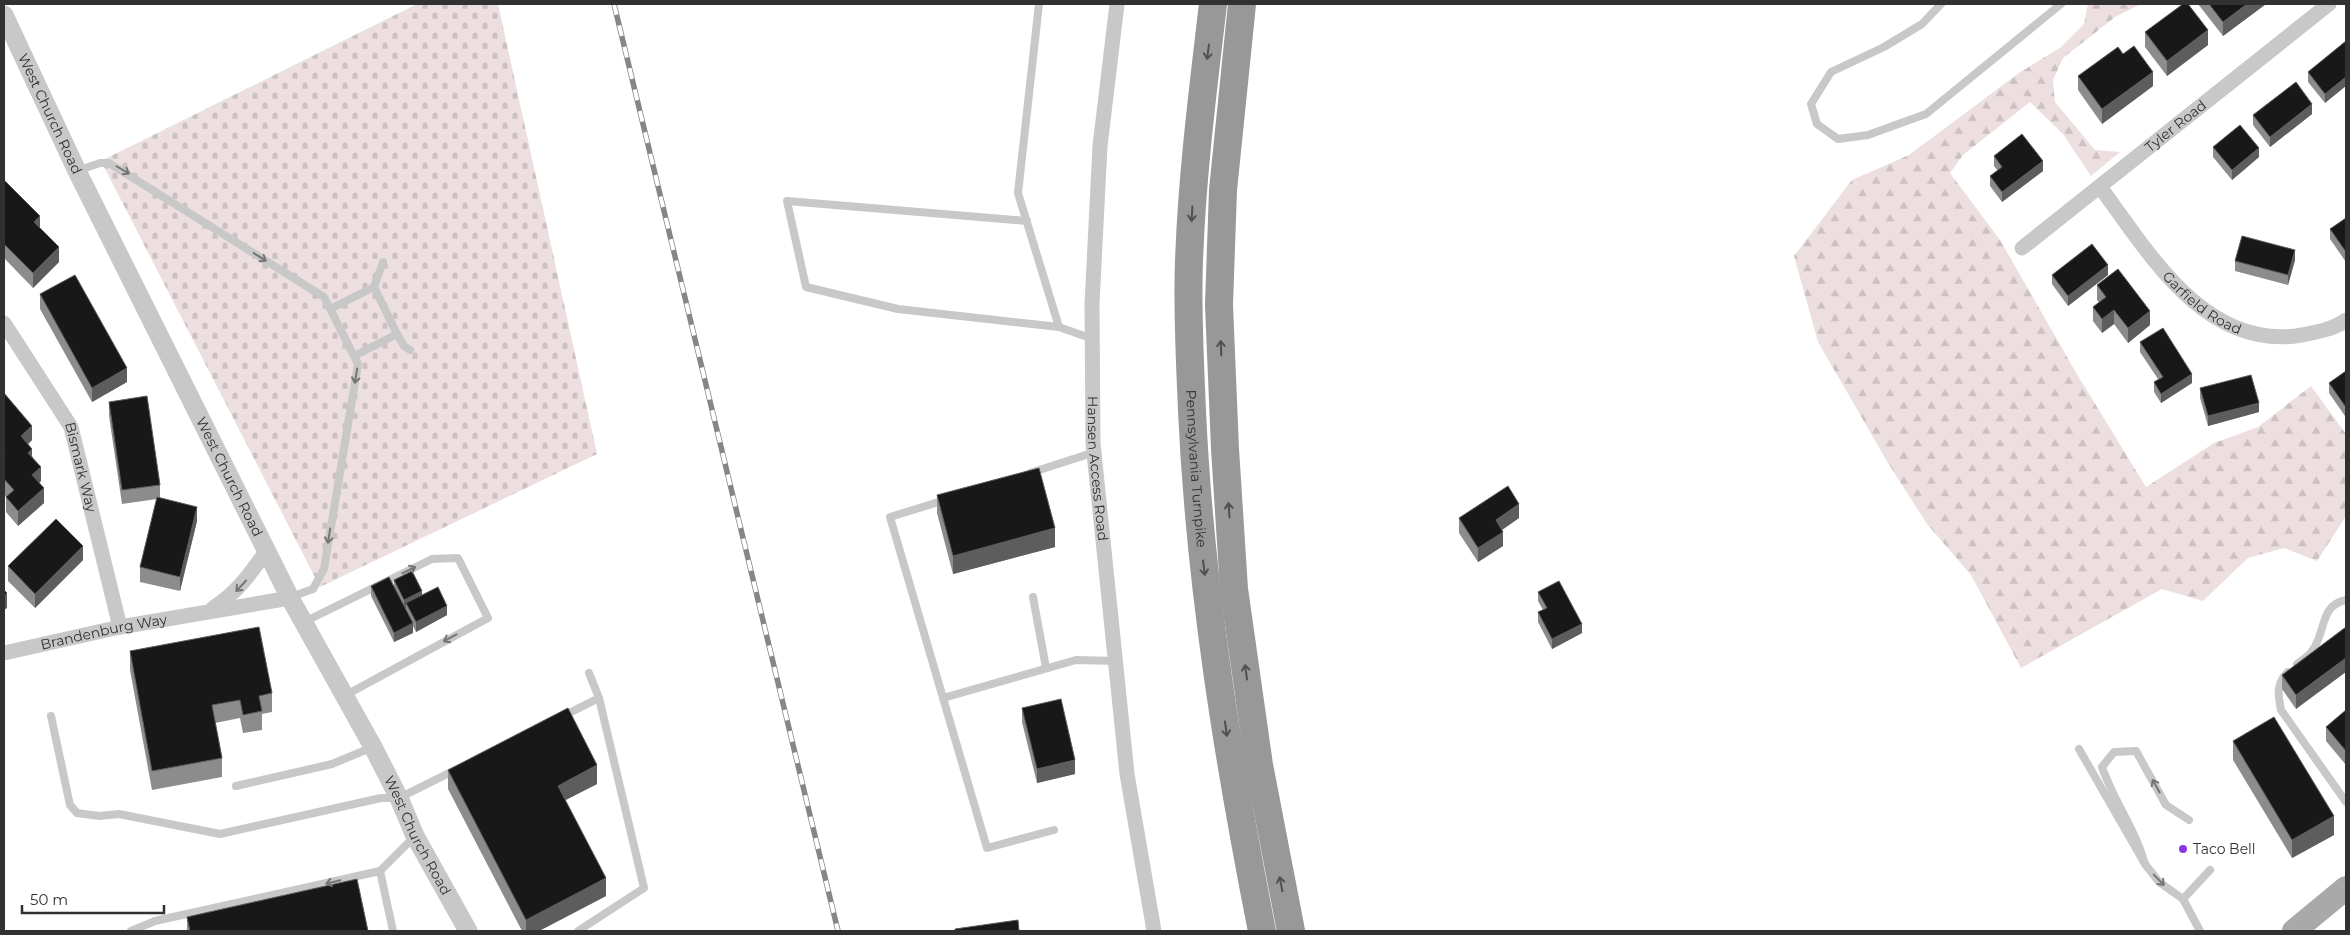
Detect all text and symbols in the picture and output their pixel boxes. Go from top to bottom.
one-way arrow [1202,44,1212,60]
street label: West Church Road [14,50,86,177]
street label: Tyler Road [2141,96,2210,156]
one-way arrow [115,166,129,176]
one-way arrow [1187,206,1196,222]
one-way arrow [253,252,267,262]
street label: Garfield Road [2159,267,2244,338]
one-way arrow [1216,340,1225,356]
one-way arrow [350,368,360,384]
street label: Pennsylvania Turnpike [1182,389,1211,548]
street label: Hansen Access Road [1084,396,1112,542]
street label: West Church Road [192,414,267,540]
street label: Bismark Way [61,420,101,514]
one-way arrow [1224,502,1234,518]
one-way arrow [324,528,334,544]
one-way arrow [1199,560,1209,576]
one-way arrow [401,565,416,575]
one-way arrow [235,580,247,592]
street label: Brandenburg Way [39,610,169,654]
one-way arrow [443,633,458,643]
one-way arrow [1241,664,1251,680]
one-way arrow [1221,721,1231,737]
street label: West Church Road [380,773,455,898]
one-way arrow [2150,780,2160,794]
place label: Taco Bell [2193,840,2256,858]
marker: Taco Bell [2177,843,2189,855]
one-way arrow [2153,874,2165,886]
one-way arrow [1276,876,1286,892]
one-way arrow [325,877,341,887]
scale bar [22,882,165,914]
text: 50 m [30,890,68,909]

